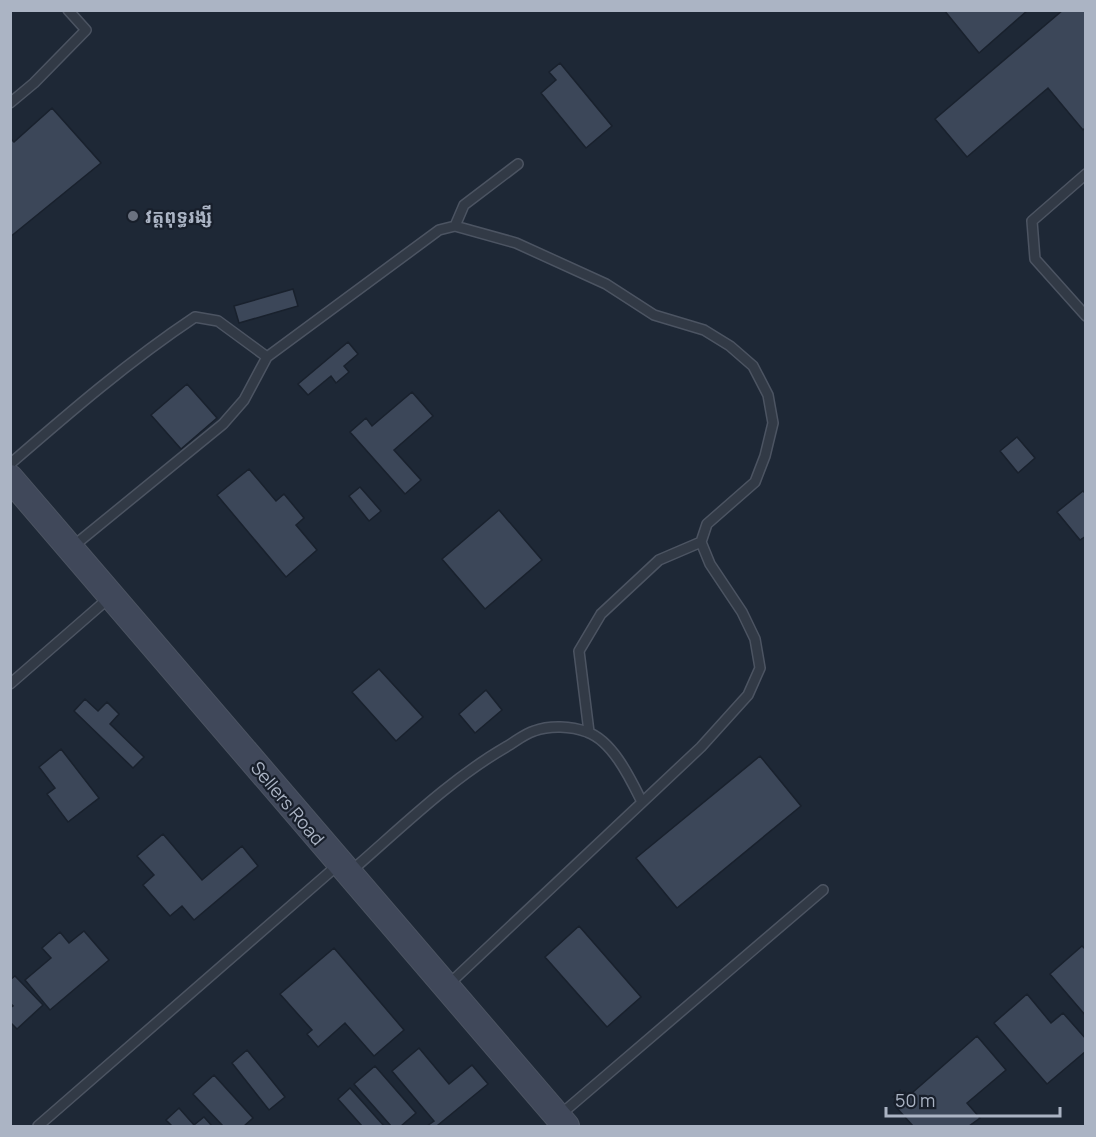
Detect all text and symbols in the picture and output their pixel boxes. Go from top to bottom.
place label: វត្តពុទ្ធរង្សី [145,204,212,228]
marker: វត្តពុទ្ធរង្សី [126,209,140,223]
street label: Sellers Road [246,756,330,850]
scale bar [886,1080,1060,1118]
text: 50 m [895,1088,935,1112]

